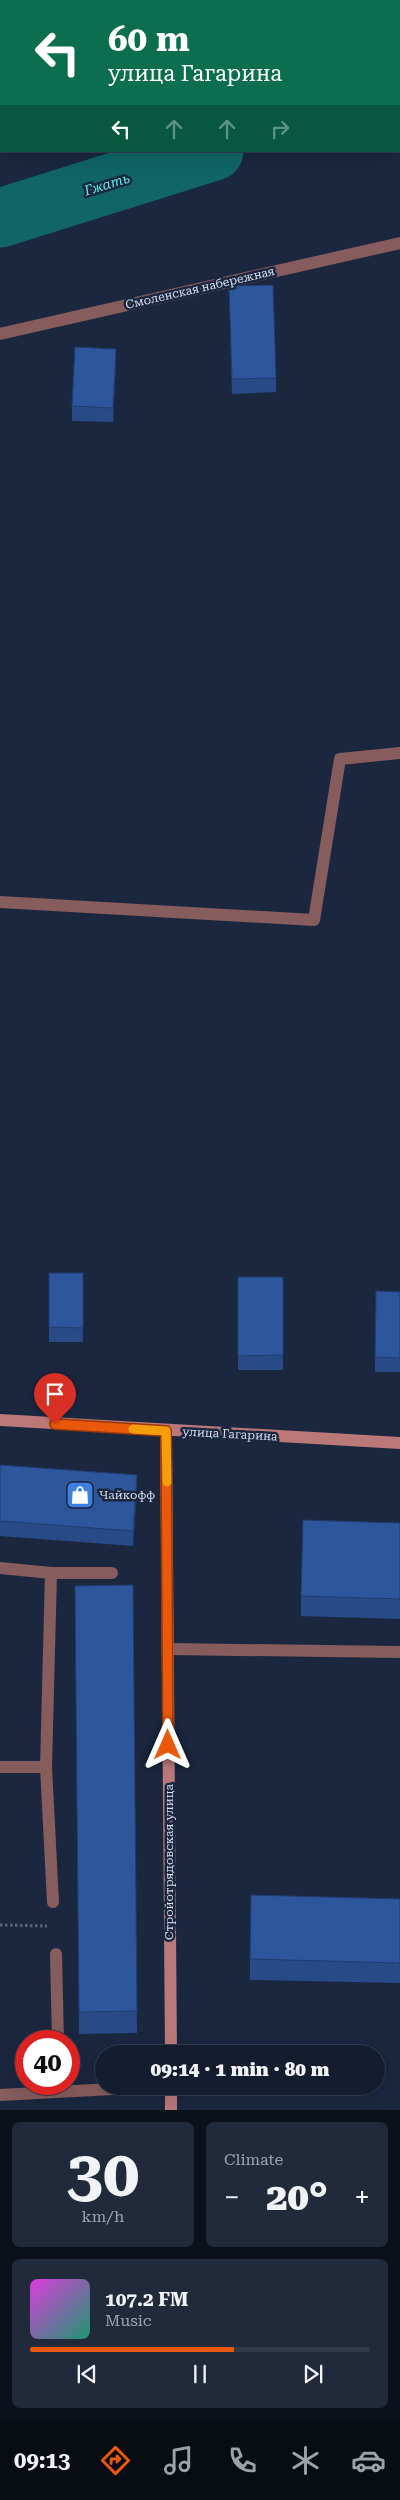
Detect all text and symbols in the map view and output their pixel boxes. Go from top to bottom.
text: 60 m [108,19,190,60]
icon: left [25,20,90,85]
text: улица Гагарина [108,61,282,86]
icon: left [107,115,135,143]
icon: ahead [160,115,188,143]
icon: ahead [213,115,241,143]
icon: right [266,115,294,143]
water label: Гжать [81,169,132,199]
street label: Смоленская набережная [124,264,276,312]
pin [34,1373,76,1424]
icon: arrive [41,1380,69,1408]
street label: улица Гагарина [182,1425,278,1444]
shop icon: Чайкофф [65,1480,95,1510]
place label: Чайкофф [99,1488,155,1502]
position arrow [141,1718,193,1770]
street label: Стройотрядовская улица [162,1783,176,1940]
speed limit sign: 40 [15,2030,80,2095]
text: 09:14 · 1 min · 80 m [151,2058,329,2081]
text: 30 [67,2136,139,2212]
text: Climate [224,2150,283,2169]
text: 20° [266,2175,328,2219]
text: − [224,2181,240,2214]
text: + [354,2181,370,2214]
text: km/h [82,2207,124,2226]
text: 107.2 FM [105,2288,188,2311]
text: Music [105,2311,152,2330]
icon: previous [73,2360,101,2388]
icon: pause [186,2360,214,2388]
icon: next [299,2360,327,2388]
icon: directions [98,2443,133,2478]
icon: music [161,2443,196,2478]
icon: phone [225,2443,260,2478]
icon: climate [288,2443,323,2478]
icon: car [351,2443,386,2478]
text: 09:13 [14,2448,70,2473]

